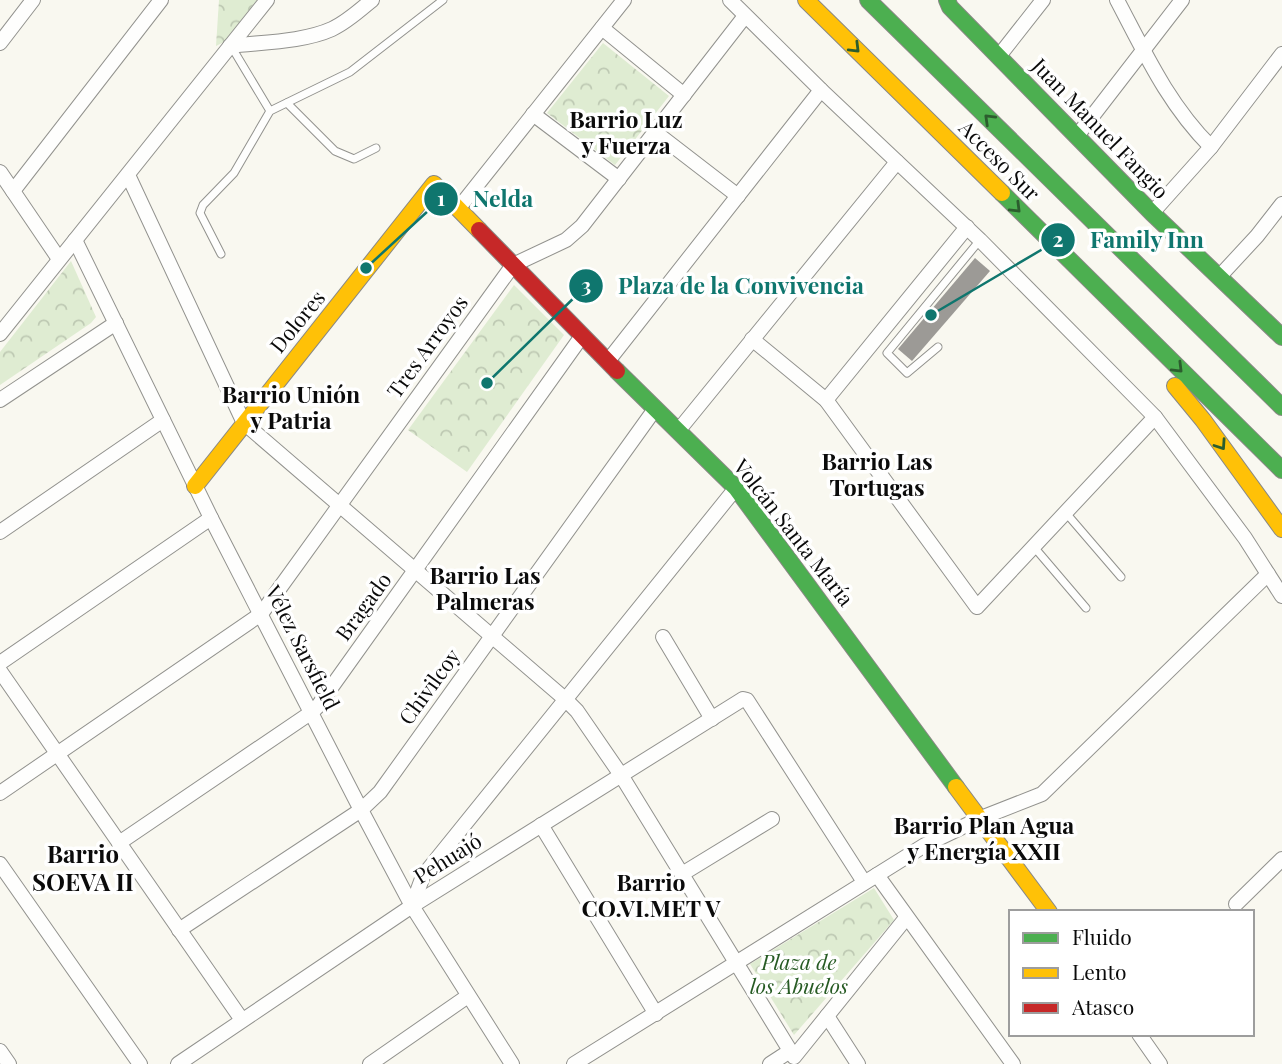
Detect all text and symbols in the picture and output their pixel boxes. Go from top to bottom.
one-way arrow [846,40,859,53]
street label: Juan Manuel Fangio [1026,50,1176,204]
district label: Barrio Luz y Fuerza [569,103,683,160]
street label: Acceso Sur [953,112,1047,206]
one-way arrow [984,114,997,127]
callout: Nelda [424,177,547,221]
text: Nelda [473,182,533,213]
text: 1 [437,183,445,211]
one-way arrow [1008,200,1021,213]
callout: Family Inn [1041,218,1218,262]
text: Family Inn [1090,223,1204,254]
text: 2 [1053,224,1064,252]
callout: Plaza de la Convivencia [569,264,878,308]
text: Plaza de la Convivencia [618,269,864,300]
text: 3 [581,270,591,298]
street label: Dolores [263,284,330,358]
street label: Tres Arroyos [380,289,473,403]
one-way arrow [1170,359,1183,372]
district label: Barrio Unión y Patria [222,378,360,435]
one-way arrow [1213,437,1225,450]
district label: Barrio Las Tortugas [821,445,933,502]
street label: Volcán Santa María [728,452,861,611]
district label: Barrio Las Palmeras [429,559,541,616]
street label: Bragado [328,566,397,646]
street label: Vélez Sarsfield [260,579,347,714]
street label: Chivilcoy [391,642,466,729]
district label: Barrio Plan Agua y Energía XXII [894,809,1074,866]
street label: Pehuajó [408,826,486,889]
district label: Barrio SOEVA II [32,837,134,897]
district label: Barrio CO.VI.MET V [582,866,721,923]
legend [1009,910,1254,1036]
text: Fluido [1072,922,1132,950]
park label: Plaza de los Abuelos [750,947,848,999]
text: Lento [1072,957,1126,985]
text: Atasco [1071,992,1134,1020]

